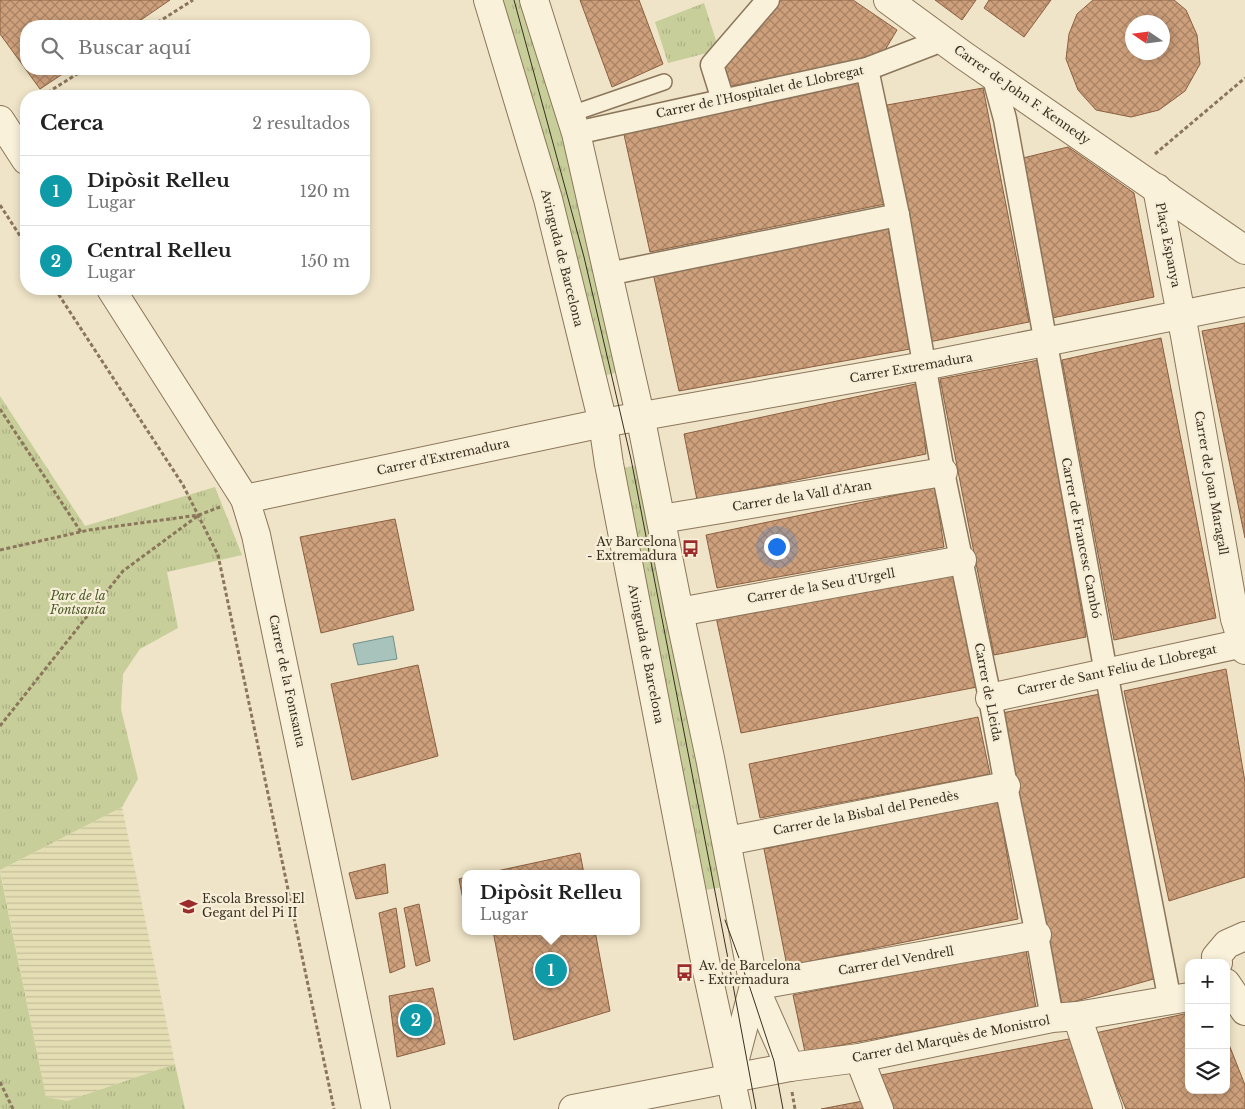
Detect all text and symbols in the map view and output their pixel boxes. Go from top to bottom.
north arrow [1125,15,1170,60]
search box [20,20,370,75]
icon: search [38,34,66,62]
text: Buscar aquí [78,36,191,59]
street label: Carrer de John F. Kennedy [951,42,1094,148]
street label: Carrer de l'Hospitalet de Llobregat [655,62,866,121]
text: Cerca [40,110,104,136]
text: 2 resultados [252,113,350,133]
text: Dipòsit Relleu [87,169,230,192]
text: 1 [53,181,59,201]
text: 120 m [300,181,350,201]
street label: Avinguda de Barcelona [538,186,587,329]
text: Lugar [87,192,135,212]
street label: Plaça Espanya [1153,201,1184,289]
text: Central Relleu [87,239,232,262]
text: 2 [51,251,61,271]
text: 150 m [301,251,350,271]
text: Lugar [87,262,135,282]
street label: Carrer Extremadura [848,349,974,386]
street label: Carrer de Joan Maragall [1191,410,1232,556]
street label: Carrer d'Extremadura [375,435,511,478]
street label: Carrer de Francesc Cambó [1059,456,1105,620]
street label: Carrer de la Vall d'Aran [731,477,873,514]
place label: Av Barcelona - Extremadura [587,534,677,563]
your location [764,534,790,560]
bus stop icon: Av Barcelona - Extremadura [681,539,701,559]
street label: Carrer de la Seu d'Urgell [746,565,896,606]
street label: Avinguda de Barcelona [625,582,667,725]
park label: Parc de la Fontsanta [49,588,106,617]
street label: Carrer de la Fontsanta [266,613,309,749]
street label: Carrer de Lleida [972,641,1005,743]
street label: Carrer de Sant Feliu de Llobregat [1016,641,1219,698]
street label: Carrer de la Bisbal del Penedès [772,787,960,838]
popup [462,870,640,935]
text: Dipòsit Relleu [480,881,622,904]
place label: Escola Bressol El Gegant del Pi II [202,891,305,920]
school or university icon: Escola Bressol El Gegant del Pi II [178,896,198,916]
text: Lugar [480,904,528,924]
street label: Carrer del Vendrell [837,943,955,978]
pin: 1 [535,951,567,989]
place label: Av. de Barcelona - Extremadura [698,958,801,987]
map controls [1185,959,1230,1094]
button: + [1185,959,1230,1004]
bus stop icon: Av. de Barcelona - Extremadura [675,963,695,983]
pin: 2 [400,1001,432,1039]
button: − [1185,1004,1230,1049]
street label: Carrer del Marquès de Monistrol [851,1012,1051,1065]
button: layers [1185,1049,1230,1094]

